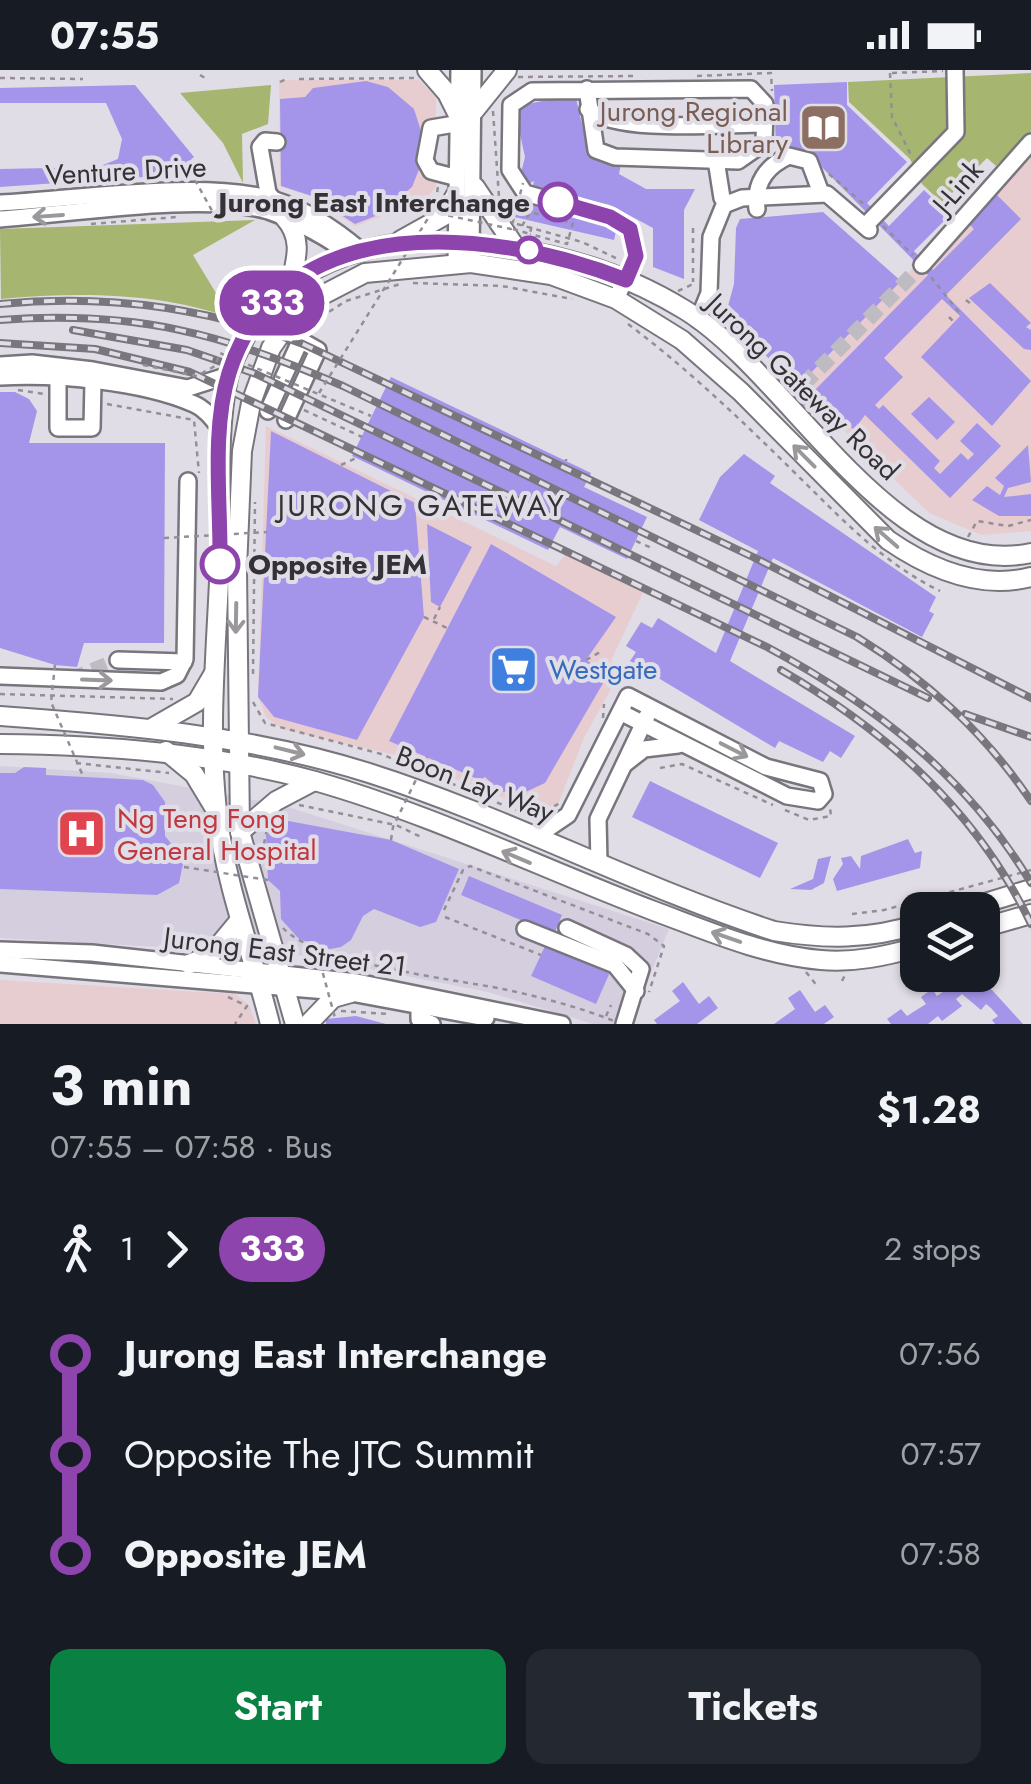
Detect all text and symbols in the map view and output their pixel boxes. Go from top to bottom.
text: 07:55 [50,8,159,63]
place label: Jurong Regional Library [596,91,789,164]
library icon: Jurong Regional Library [797,101,849,153]
street label: Venture Drive [45,146,207,196]
street label: J-Link [920,151,993,226]
place label: Jurong East Interchange [213,182,530,223]
marker: Jurong East Interchange [539,183,577,221]
one-way arrow [33,207,65,226]
unlabelled marker [516,237,542,263]
line badge: 333 [214,270,330,336]
text: 333 [239,278,305,328]
street label: Jurong Gateway Road [694,281,909,490]
one-way arrow [793,444,817,468]
district label: JURONG GATEWAY [274,484,566,527]
one-way arrow [874,526,900,548]
place label: Opposite JEM [248,544,427,585]
marker: Opposite JEM [201,545,239,583]
one-way arrow [226,602,246,634]
supermarket icon: Westgate [488,643,540,695]
place label: Westgate [549,649,657,690]
one-way arrow [81,670,113,689]
street label: Boon Lay Way [390,735,561,833]
one-way arrow [718,741,748,761]
one-way arrow [274,743,305,762]
place label: Ng Teng Fong General Hospital [117,798,317,871]
hospital icon: Ng Teng Fong General Hospital [56,808,108,860]
one-way arrow [501,847,532,865]
map controls [900,892,1000,992]
button: layers [900,892,1000,992]
street label: Jurong East Street 21 [157,916,409,987]
one-way arrow [710,927,742,945]
text: 3 min [50,1046,193,1126]
text: $1.28 [877,1082,981,1137]
text: 07:55 – 07:58 · Bus [50,1124,332,1170]
icon: walk [50,1222,105,1277]
icon: forward [149,1222,204,1277]
text: 333 [239,1224,305,1274]
text: 1 [120,1226,134,1272]
text: 2 stops [884,1226,981,1272]
text: Jurong East Interchange [124,1327,547,1382]
text: 07:56 [899,1331,981,1377]
text: Opposite The JTC Summit [124,1427,533,1482]
text: 07:57 [901,1431,981,1477]
text: Opposite JEM [124,1527,367,1582]
text: 07:58 [900,1531,981,1577]
button: Start [50,1649,506,1764]
button: Tickets [526,1649,981,1764]

